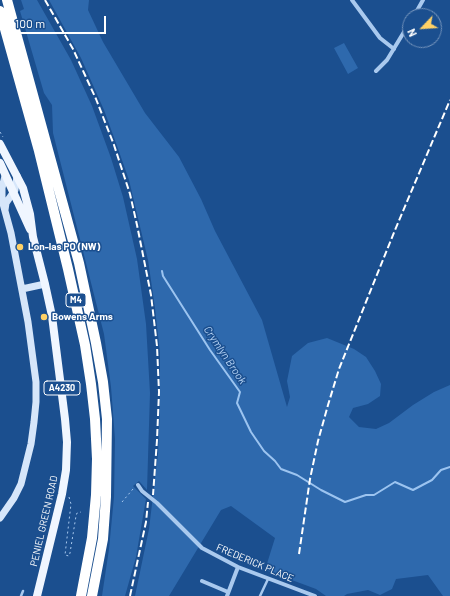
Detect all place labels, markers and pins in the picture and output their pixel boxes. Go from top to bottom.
place label: Lon-las PO (NW) [28,241,100,253]
marker: Lon-las PO (NW) [15,242,25,252]
place label: Bowens Arms [52,311,113,323]
marker: Bowens Arms [39,312,49,322]

